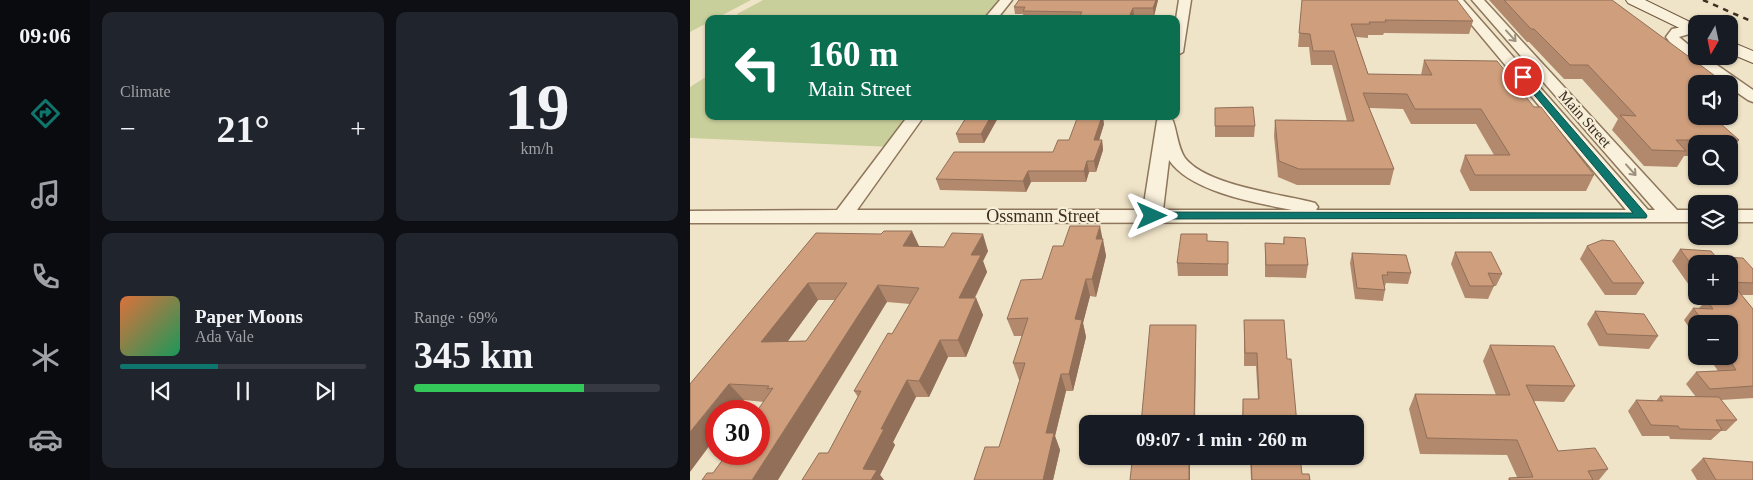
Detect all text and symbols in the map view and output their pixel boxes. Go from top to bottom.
north arrow [1688,15,1738,65]
map controls [1688,15,1738,365]
text: 09:06 [19,23,71,48]
one-way arrow [1505,30,1517,43]
icon: left [725,35,790,100]
text: 160 m [808,35,898,74]
pin [1502,56,1544,98]
icon: arrive [1509,63,1537,91]
text: 19 [505,71,570,143]
button: sound [1688,75,1738,125]
text: Main Street [808,76,911,101]
text: Climate [120,83,171,100]
street label: Main Street [1555,87,1615,151]
icon: directions [28,96,63,131]
text: 21° [216,108,270,150]
text: − [120,113,136,144]
text: + [350,113,366,144]
button: search [1688,135,1738,185]
text: km/h [521,140,553,157]
one-way arrow [1625,164,1637,177]
icon: music [28,177,63,212]
position arrow [1125,189,1177,241]
button: layers [1688,195,1738,245]
street label: Ossmann Street [986,206,1100,226]
button: + [1688,255,1738,305]
icon: phone [28,259,63,294]
text: Paper Moons [195,306,303,327]
text: Range · 69% [414,309,498,326]
button: − [1688,315,1738,365]
text: Ada Vale [195,328,254,345]
text: 345 km [414,334,533,376]
icon: climate [28,340,63,375]
icon: previous [147,377,175,405]
icon: pause [229,377,257,405]
icon: next [311,377,339,405]
speed limit sign: 30 [705,400,770,465]
icon: car [28,422,63,457]
text: 09:07 · 1 min · 260 m [1136,429,1307,450]

